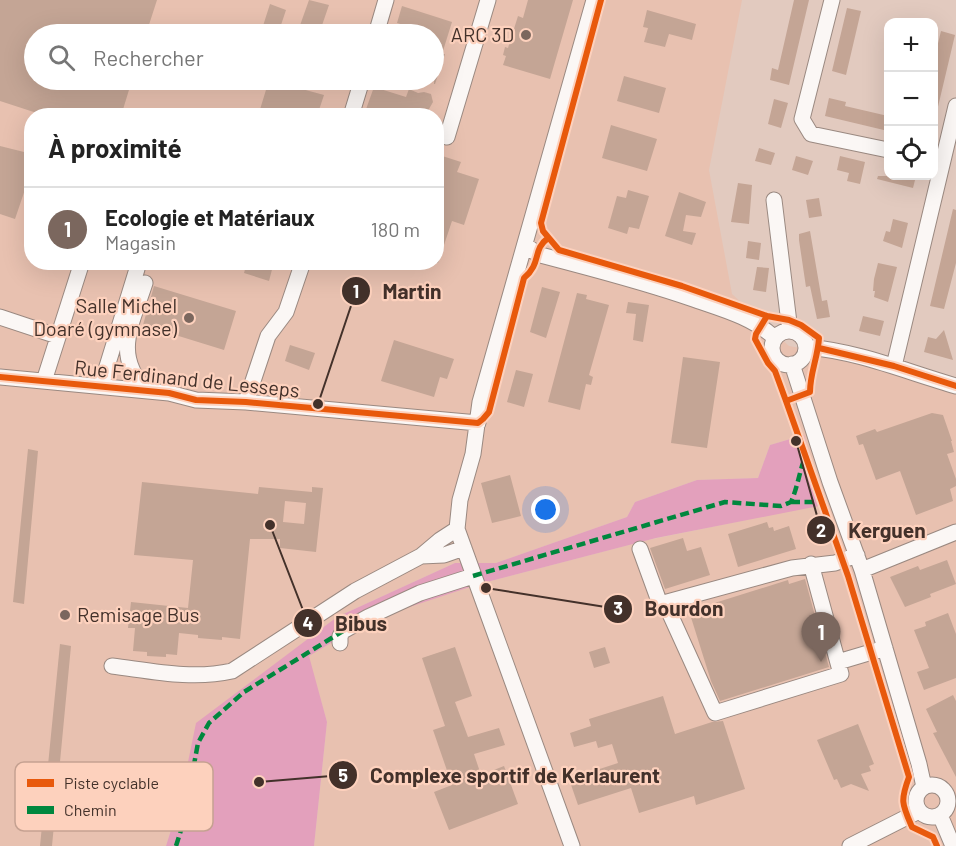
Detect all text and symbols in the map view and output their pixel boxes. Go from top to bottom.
map controls [884,18,938,180]
button: + [884,18,938,72]
place label: ARC 3D [451,22,514,46]
search box [24,24,444,90]
marker: ARC 3D [519,28,533,42]
icon: search [45,41,78,74]
text: Rechercher [93,44,204,70]
button: − [884,72,938,126]
button: locate [884,126,938,180]
text: À proximité [48,132,182,163]
text: Ecologie et Matériaux [105,204,315,230]
text: 1 [64,217,71,241]
text: 180 m [371,217,420,241]
text: Magasin [105,230,176,254]
callout: Martin [341,272,454,311]
text: Martin [382,278,442,303]
text: 1 [353,280,359,302]
place label: Salle Michel Doaré (gymnase) [34,293,178,340]
marker: Salle Michel Doaré (gymnase) [182,311,196,325]
street label: Rue Ferdinand de Lesseps [73,354,301,402]
your location [531,495,560,524]
callout: Kerguen [806,511,938,550]
text: Kerguen [848,517,926,542]
text: 2 [816,519,826,541]
callout: Bourdon [603,589,736,628]
text: Bourdon [644,595,724,620]
text: 3 [613,597,623,619]
place label: Remisage Bus [77,602,199,626]
callout: Bibus [293,604,399,643]
marker: Remisage Bus [58,608,72,622]
text: Bibus [335,610,387,635]
text: 4 [303,612,314,634]
pin: 1 [802,612,840,662]
callout: Complexe sportif de Kerlaurent [328,756,672,795]
legend [15,762,213,831]
text: Complexe sportif de Kerlaurent [370,762,660,787]
text: 5 [338,764,348,786]
text: Piste cyclable [64,773,159,792]
text: Chemin [64,800,117,819]

